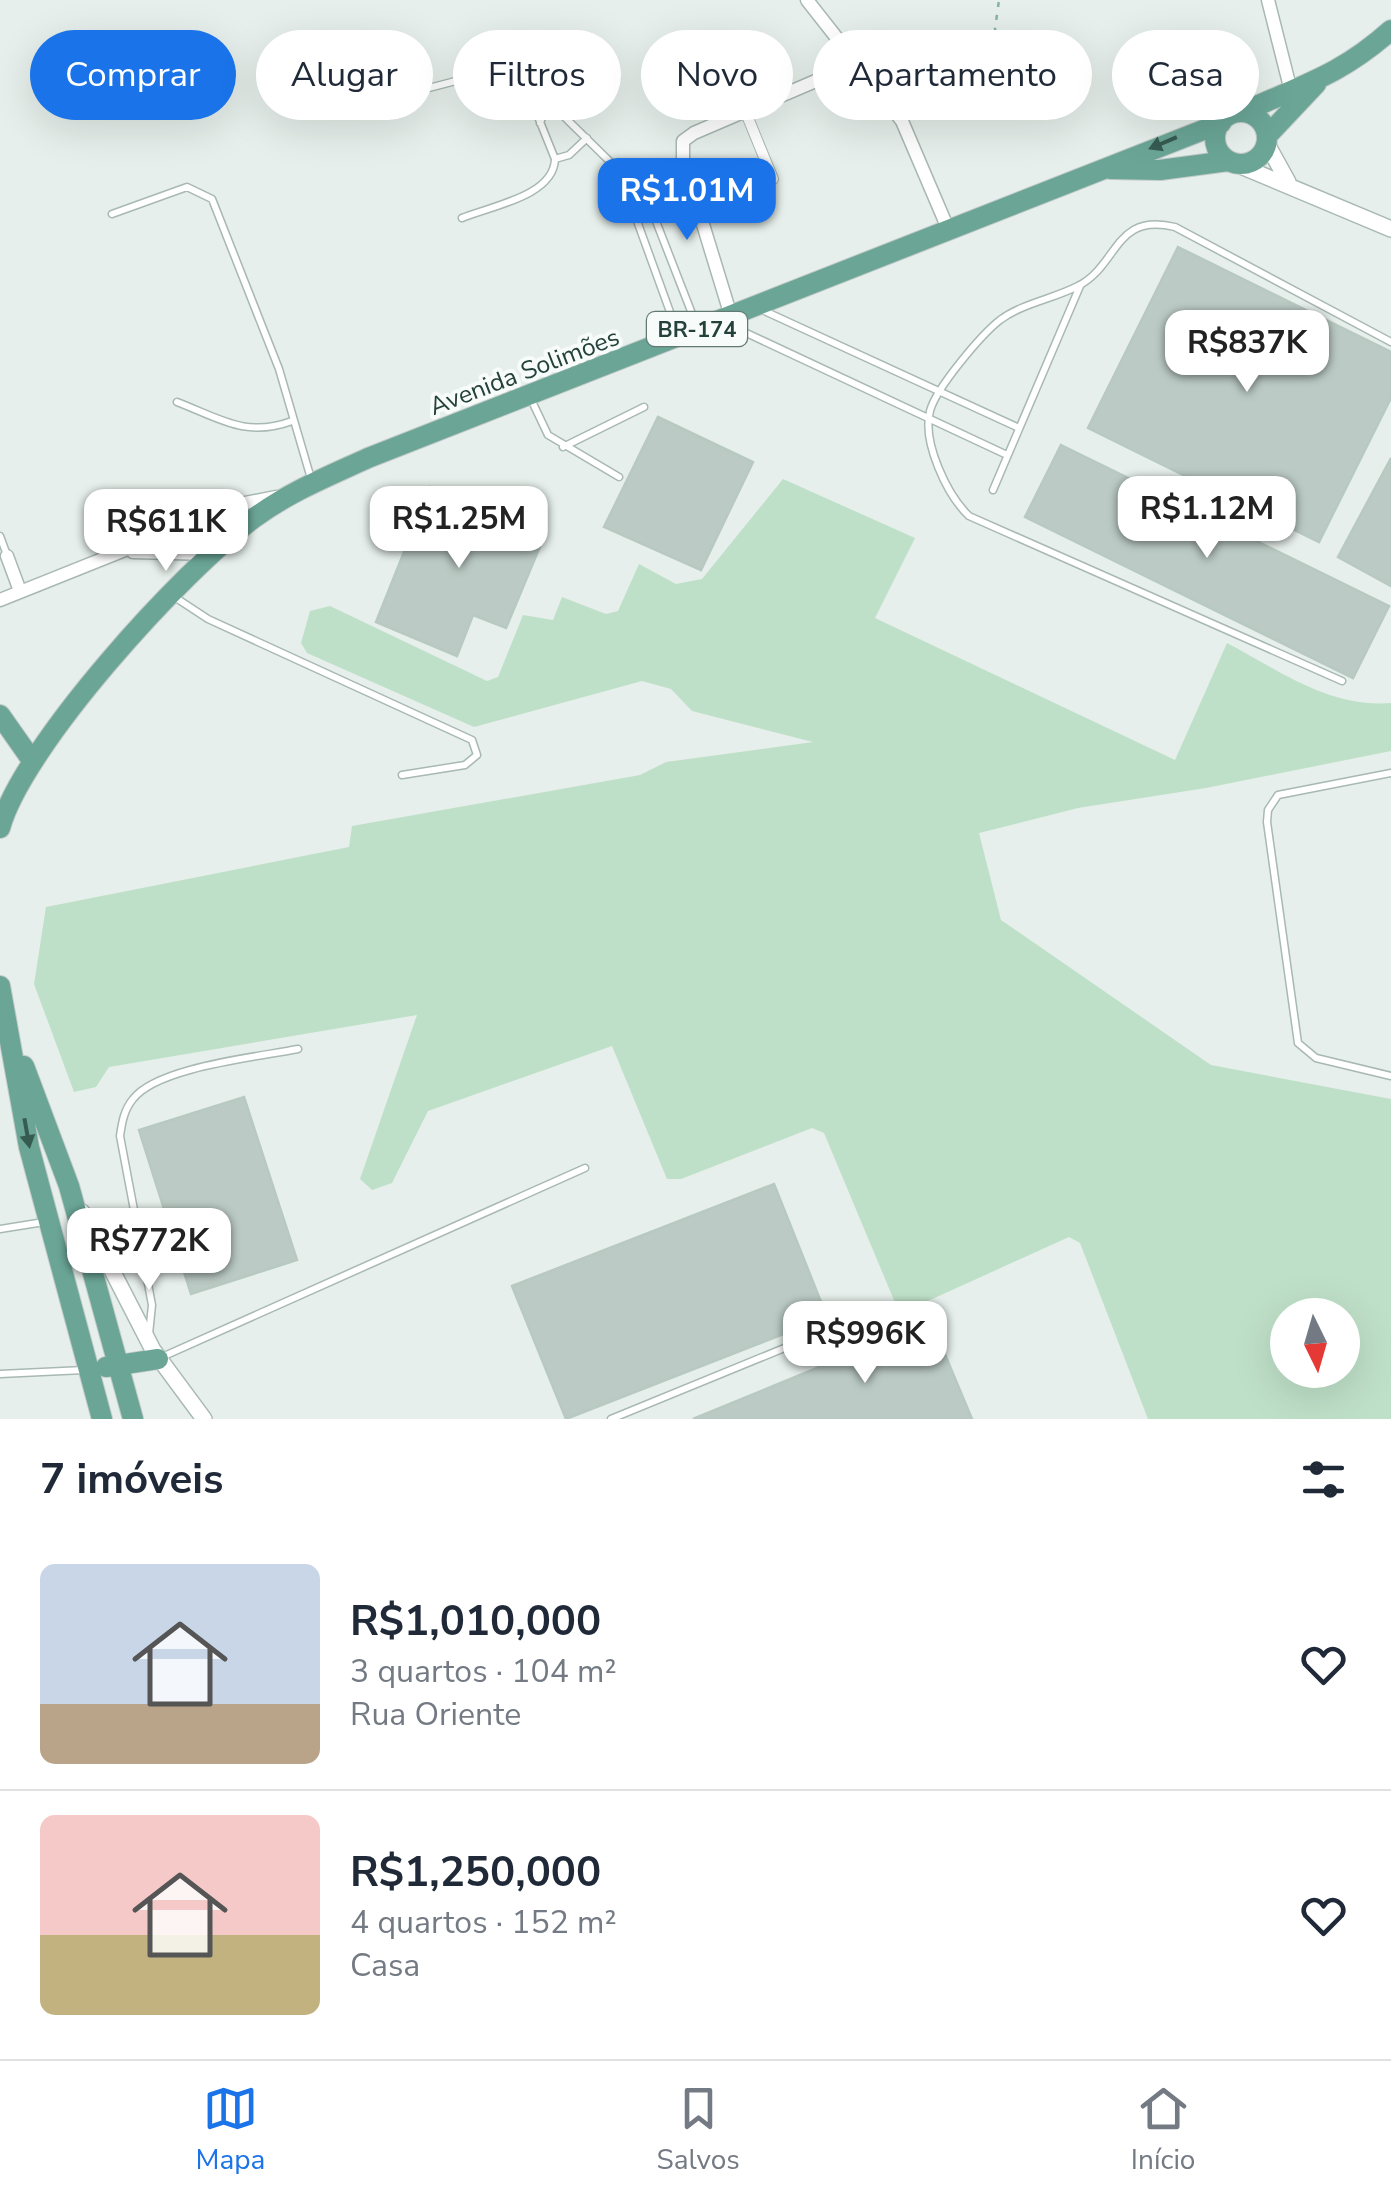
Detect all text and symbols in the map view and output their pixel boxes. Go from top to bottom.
chip: Comprar [30,30,236,120]
chip: Alugar [256,30,433,120]
chip: Filtros [453,30,621,120]
chip: Novo [641,30,793,120]
chip: Apartamento [813,30,1092,120]
chip: Casa [1112,30,1259,120]
one-way arrow [1148,135,1178,151]
pin: R$1.01M [595,158,779,243]
text: R$1.01M [620,169,754,212]
pin: R$837K [1166,310,1328,395]
road number: BR-174 [647,312,747,346]
street label: Avenida Solimões [424,320,624,424]
text: R$837K [1187,321,1307,364]
pin: R$1.12M [1115,476,1299,561]
pin: R$1.25M [367,486,551,571]
text: R$1.12M [1140,487,1274,530]
pin: R$611K [85,489,247,574]
text: R$1.25M [392,497,526,540]
text: R$611K [106,500,226,543]
one-way arrow [20,1118,35,1149]
pin: R$772K [68,1208,230,1293]
text: R$772K [89,1219,209,1262]
north arrow [1270,1298,1360,1388]
map controls [1270,1298,1360,1388]
pin: R$996K [784,1301,946,1386]
text: R$996K [805,1312,925,1355]
text: 7 imóveis [40,1451,224,1508]
icon: filters [1296,1452,1351,1507]
text: R$1,010,000 [350,1593,601,1650]
icon: home [120,1604,240,1724]
icon: heart [1296,1637,1351,1692]
text: 3 quartos · 104 m² [350,1650,617,1693]
text: Rua Oriente [350,1693,521,1736]
text: R$1,250,000 [350,1844,601,1901]
icon: home [120,1855,240,1975]
icon: heart [1296,1888,1351,1943]
text: 4 quartos · 152 m² [350,1901,617,1944]
text: Casa [350,1944,420,1987]
tab: Mapa [196,2081,265,2179]
tab: Salvos [657,2081,740,2179]
tab: Início [1131,2081,1195,2179]

